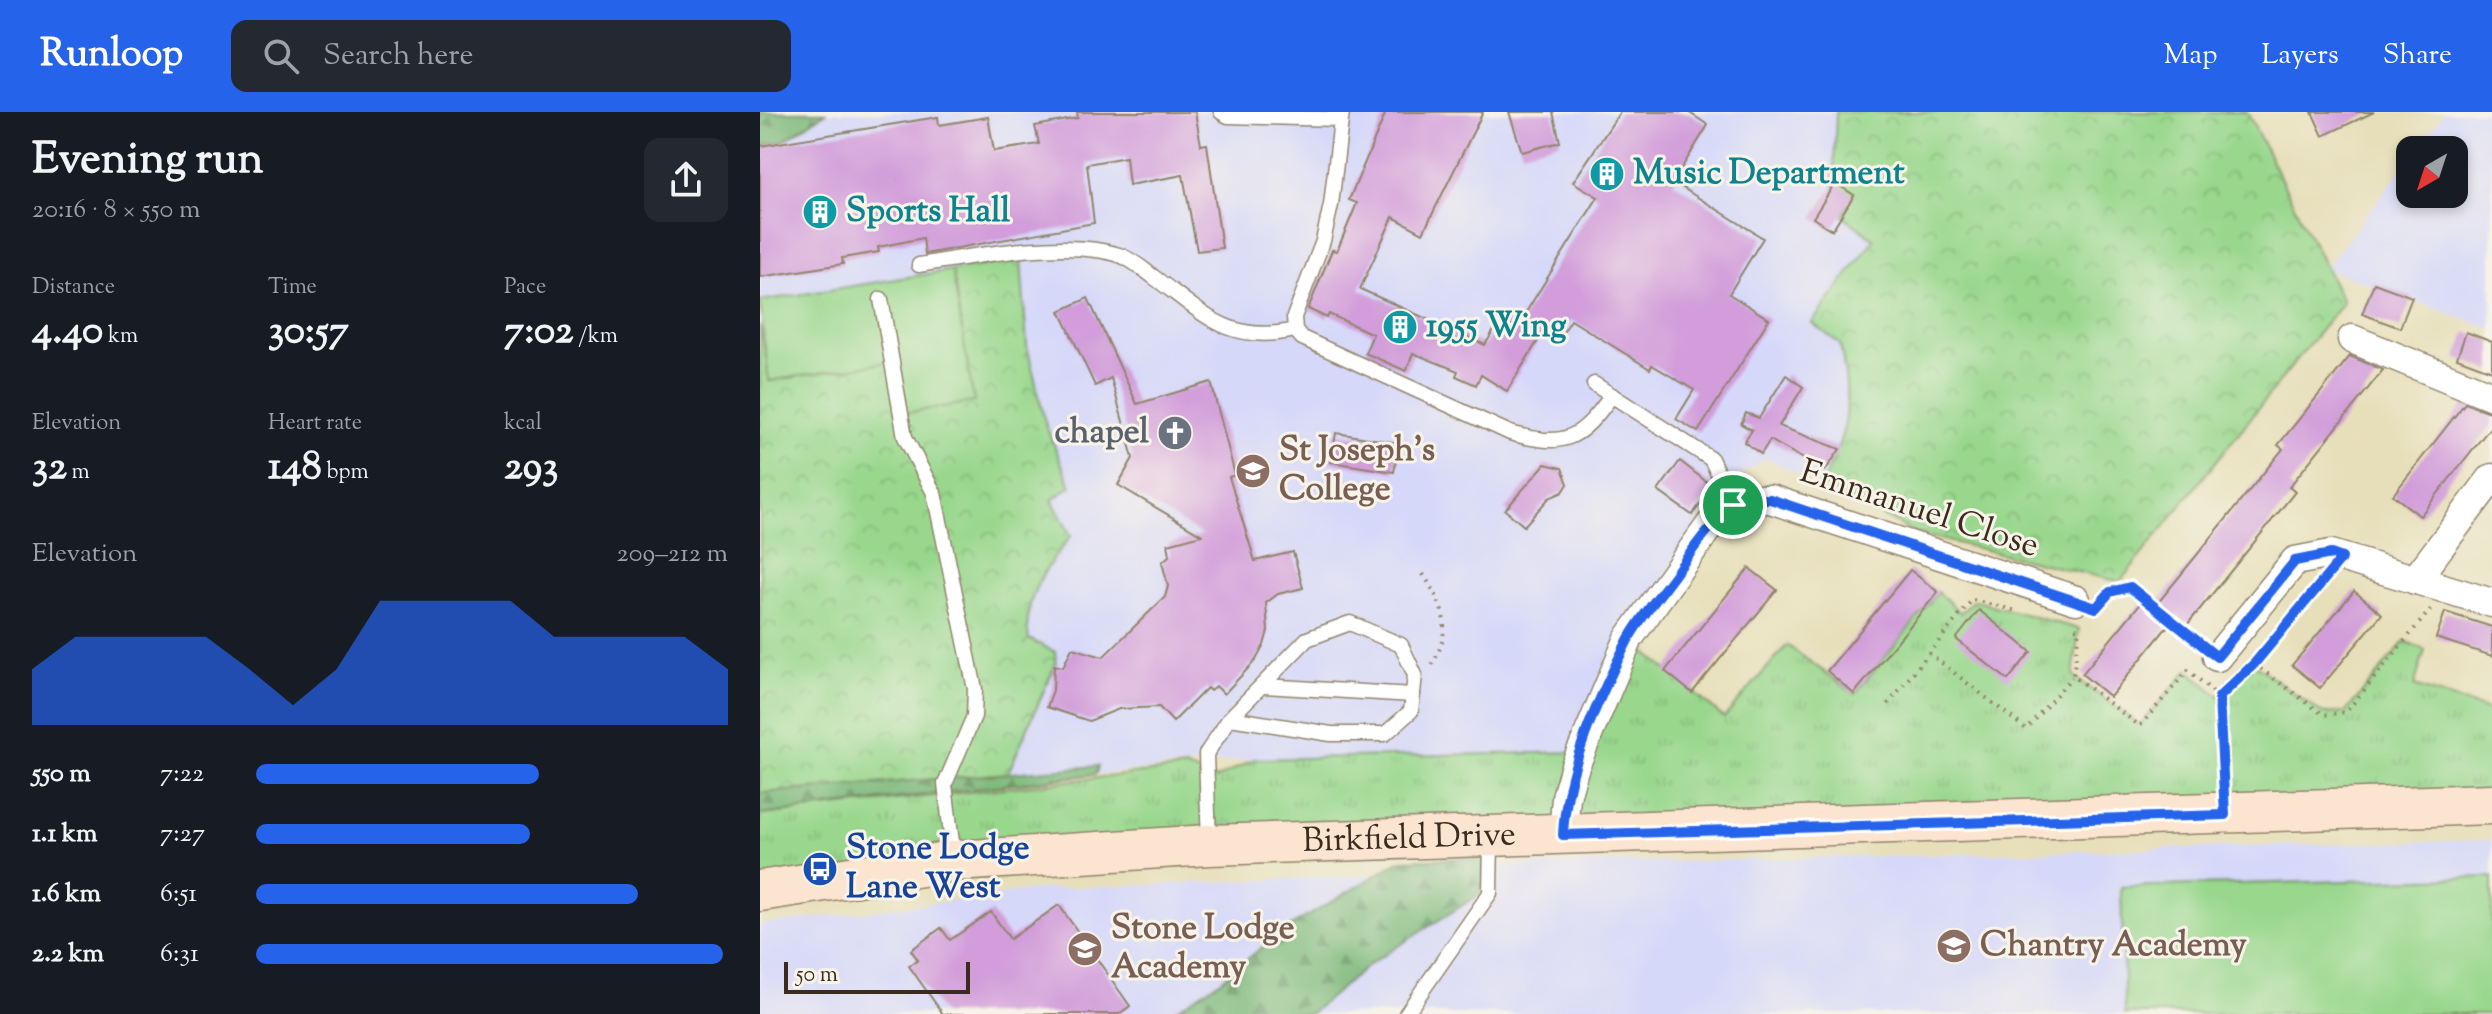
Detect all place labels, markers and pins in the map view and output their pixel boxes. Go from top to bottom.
place label: Music Department [1633,150,1905,199]
building icon: Music Department [1588,155,1626,193]
place label: Sports Hall [846,188,1011,237]
building icon: Sports Hall [801,193,839,231]
place label: 1955 Wing [1426,303,1567,352]
building icon: 1955 Wing [1381,308,1419,346]
place label: chapel [1054,409,1150,458]
church icon: chapel [1156,414,1194,452]
place label: St Joseph's College [1279,427,1435,515]
school or university icon: St Joseph's College [1234,452,1272,490]
pin [1699,471,1767,539]
place label: Stone Lodge Lane West [846,825,1030,913]
bus stop icon: Stone Lodge Lane West [801,850,839,888]
place label: Stone Lodge Academy [1111,905,1295,993]
place label: Chantry Academy [1980,922,2247,971]
school or university icon: Chantry Academy [1935,927,1973,965]
school or university icon: Stone Lodge Academy [1066,930,1104,968]

